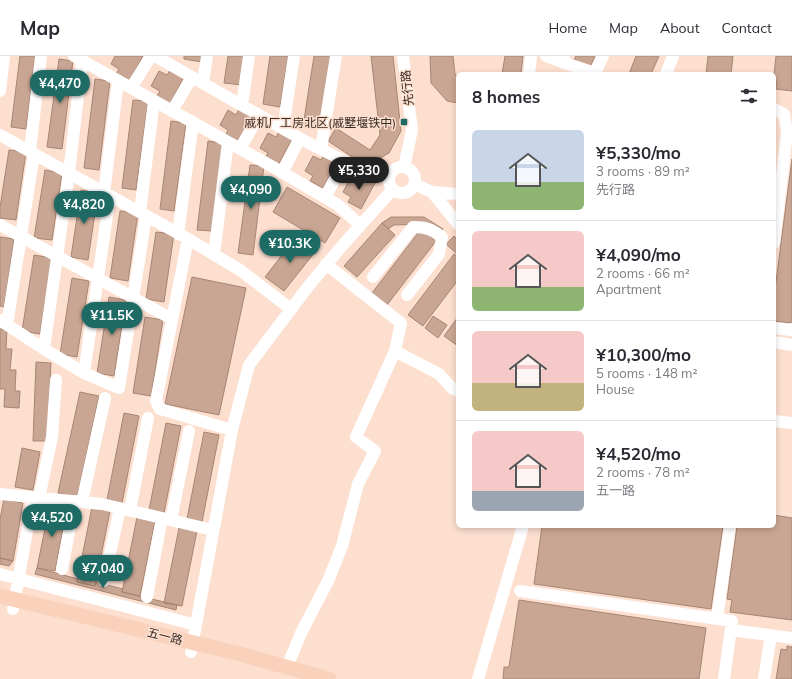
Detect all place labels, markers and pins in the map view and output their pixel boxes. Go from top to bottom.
pin: ¥4,470 [27,70,93,104]
place label: 戚机厂工房北区(戚墅堰铁中) [244,115,396,130]
marker: 戚机厂工房北区(戚墅堰铁中) [399,117,409,127]
pin: ¥5,330 [326,157,392,191]
pin: ¥4,090 [218,176,284,210]
pin: ¥4,820 [51,191,117,225]
pin: ¥10.3K [257,230,323,264]
pin: ¥11.5K [79,302,145,336]
pin: ¥4,520 [19,504,85,538]
pin: ¥7,040 [70,555,136,589]

